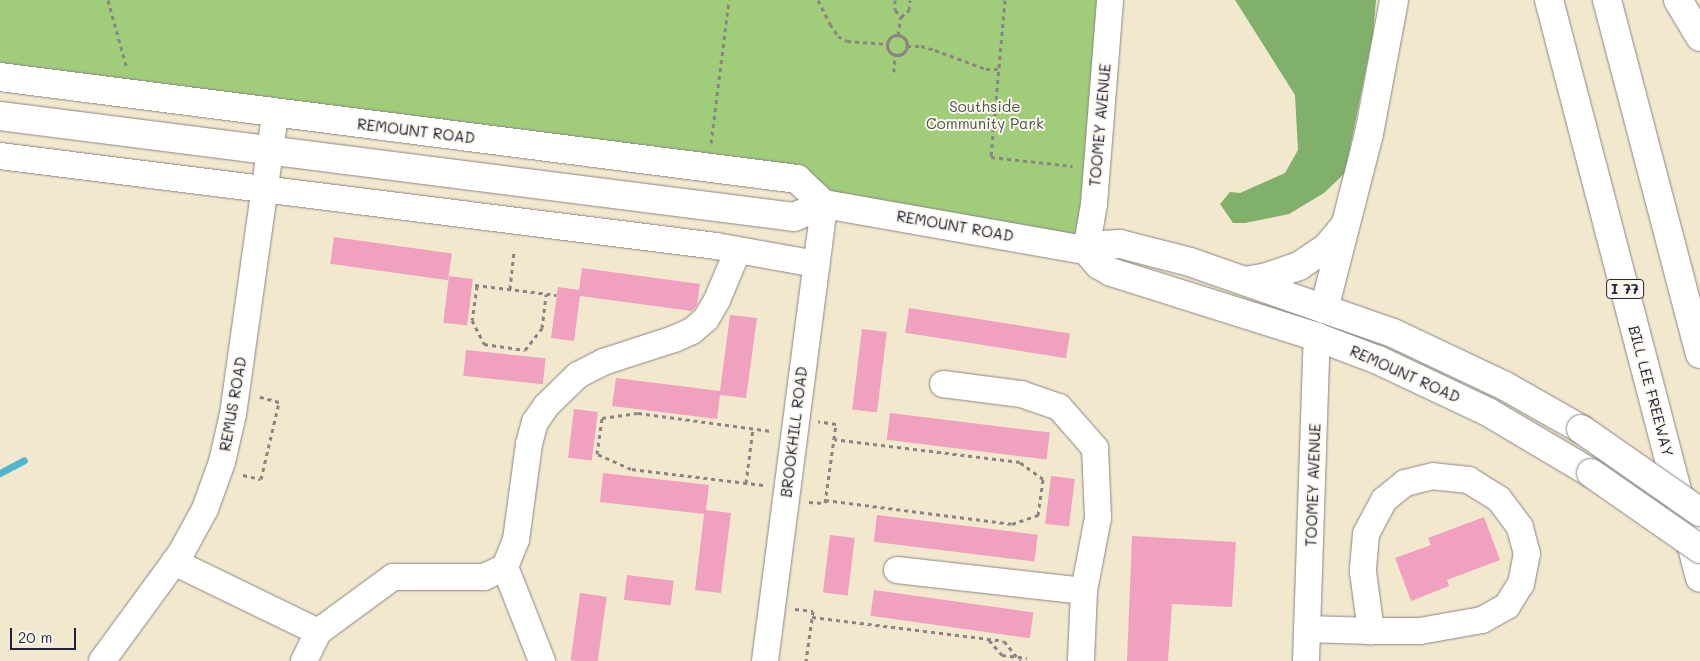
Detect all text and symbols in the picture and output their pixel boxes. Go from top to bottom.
street label: TOOMEY AVENUE [1086,63,1114,187]
park label: Southside Community Park [926,97,1044,132]
street label: REMOUNT ROAD [356,115,476,147]
street label: REMOUNT ROAD [895,207,1015,245]
road number: I 77 [1605,278,1645,300]
street label: BILL LEE FREEWAY [1625,324,1677,458]
street label: REMOUNT ROAD [1347,342,1463,406]
street label: REMUS ROAD [216,355,250,453]
street label: BROOKHILL ROAD [777,365,811,499]
street label: TOOMEY AVENUE [1302,423,1324,547]
scale bar [12,618,79,650]
text: 20 m [18,627,52,647]

